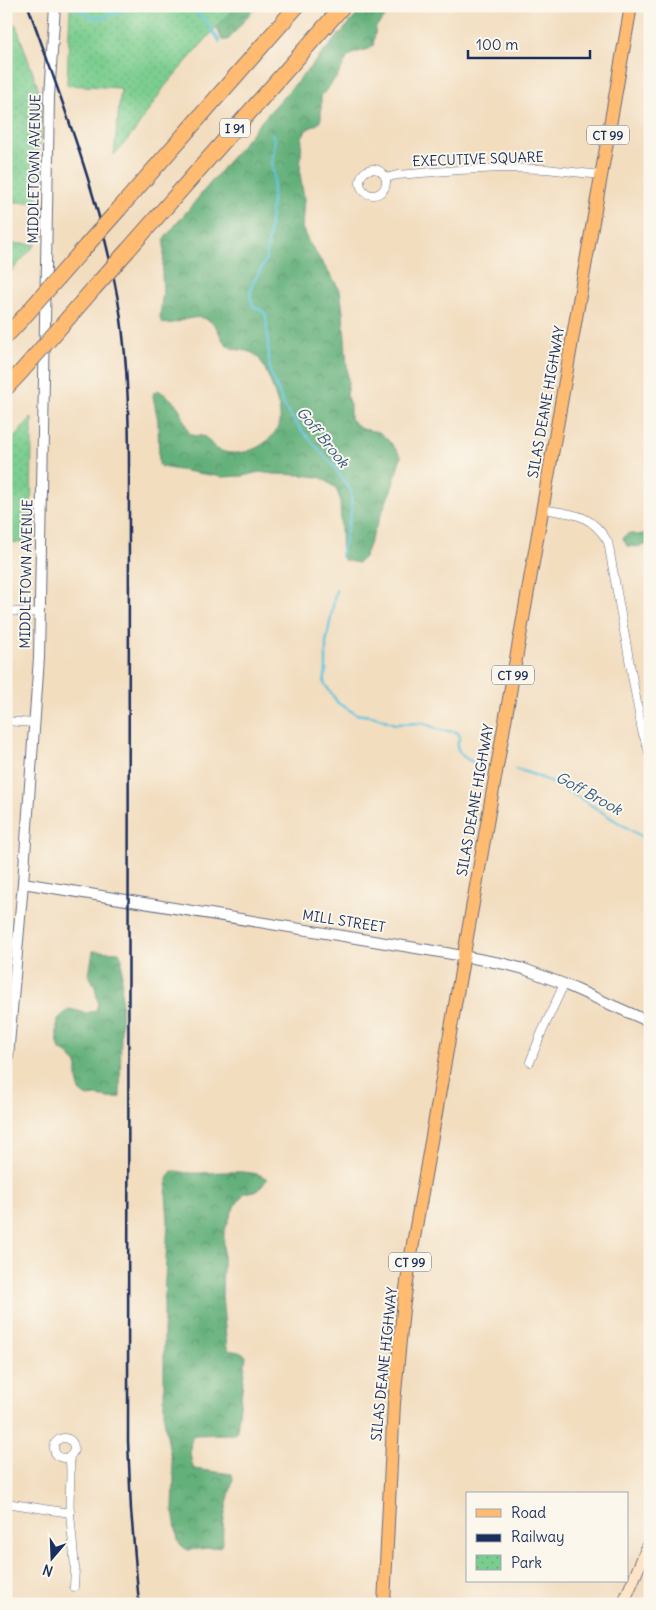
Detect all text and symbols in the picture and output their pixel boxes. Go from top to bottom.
scale bar [468,28,591,60]
text: 100 m [476,35,518,54]
street label: MIDDLETOWN AVENUE [24,94,44,244]
road number: I 91 [220,119,250,138]
road number: CT 99 [587,126,629,144]
street label: EXECUTIVE SQUARE [412,148,544,170]
street label: SILAS DEANE HIGHWAY [524,324,568,480]
water label: Goff Brook [293,403,354,472]
street label: MIDDLETOWN AVENUE [16,499,36,649]
road number: CT 99 [492,666,534,684]
street label: SILAS DEANE HIGHWAY [453,722,497,878]
water label: Goff Brook [553,767,627,820]
street label: MILL STREET [301,906,387,936]
road number: CT 99 [389,1252,431,1272]
street label: SILAS DEANE HIGHWAY [367,1286,401,1442]
legend [466,1492,628,1582]
text: Road [511,1503,546,1522]
text: Railway [511,1527,565,1546]
north arrow [28,1532,78,1582]
text: Park [511,1553,542,1572]
text: N [40,1560,55,1580]

